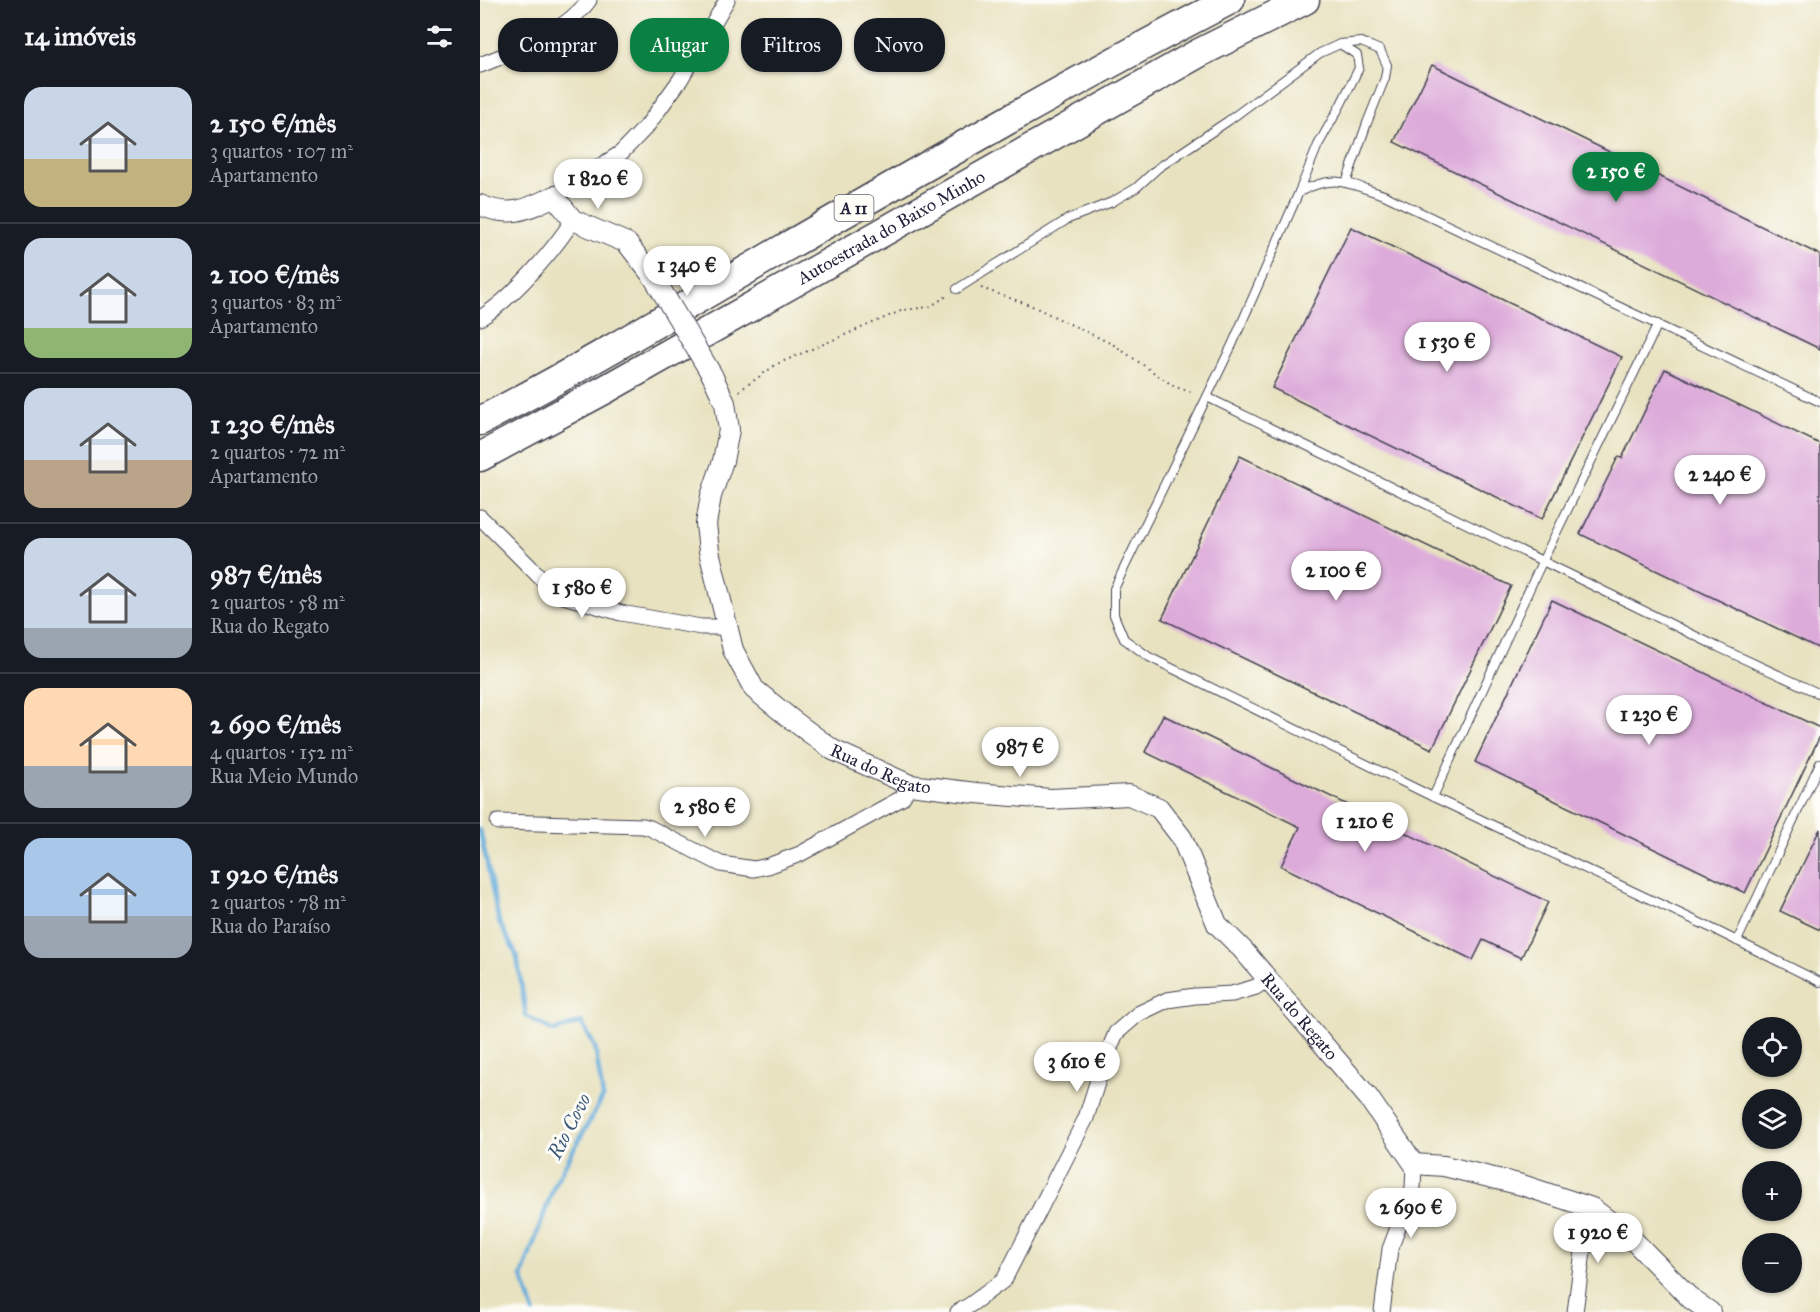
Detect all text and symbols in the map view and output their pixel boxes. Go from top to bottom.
chip: Comprar [498,18,618,72]
chip: Alugar [630,18,729,72]
chip: Filtros [741,18,842,72]
chip: Novo [854,18,945,72]
text: 14 imóveis [24,20,136,52]
icon: filters [423,20,456,53]
text: 2 150 €/mês [210,107,336,139]
icon: home [72,111,144,183]
text: 3 quartos · 107 m² [210,139,353,163]
pin: 2 150 € [1561,152,1671,203]
pin: 1 820 € [543,159,653,210]
text: 2 150 € [1586,159,1646,183]
text: Apartamento [210,163,318,187]
street label: Autoestrada do Baixo Minho [792,165,989,290]
text: 1 820 € [568,166,628,190]
road number: A 11 [834,195,874,221]
pin: 1 340 € [632,246,742,297]
text: 1 340 € [657,253,717,277]
text: 2 100 €/mês [210,258,339,290]
icon: home [72,262,144,334]
text: 3 quartos · 83 m² [210,290,342,314]
text: Apartamento [210,314,318,338]
pin: 1 530 € [1392,322,1502,373]
text: 1 530 € [1418,329,1476,353]
text: 1 230 €/mês [210,408,335,440]
icon: home [72,412,144,484]
text: 2 quartos · 72 m² [210,440,345,464]
pin: 2 240 € [1665,455,1775,506]
text: 2 240 € [1688,462,1752,486]
text: Apartamento [210,464,318,488]
pin: 2 100 € [1281,551,1391,602]
text: 987 €/mês [210,558,322,590]
text: 2 100 € [1305,558,1367,582]
icon: home [72,562,144,634]
pin: 1 580 € [527,568,637,619]
text: 1 580 € [552,575,612,599]
text: 2 quartos · 58 m² [210,590,345,614]
text: Rua do Regato [210,614,329,638]
pin: 1 230 € [1594,695,1704,746]
text: 1 230 € [1620,702,1678,726]
text: 2 690 €/mês [210,708,341,740]
icon: home [72,712,144,784]
pin: 987 € [978,727,1062,778]
text: 987 € [996,734,1044,758]
street label: Rua do Regato [827,739,932,798]
text: 4 quartos · 152 m² [210,740,353,764]
text: Rua Meio Mundo [210,764,358,788]
pin: 2 580 € [650,787,760,838]
text: 2 580 € [674,794,736,818]
pin: 1 210 € [1310,802,1420,853]
text: 1 210 € [1336,809,1394,833]
text: 1 920 €/mês [210,858,338,890]
icon: home [72,862,144,934]
text: 2 quartos · 78 m² [210,890,346,914]
text: Rua do Paraíso [210,914,330,938]
street label: Rua do Regato [1256,968,1343,1064]
map controls [1742,1017,1802,1293]
button: locate [1742,1017,1802,1077]
pin: 3 610 € [1022,1042,1132,1093]
text: 3 610 € [1048,1049,1106,1073]
water label: Rio Covo [542,1089,596,1164]
button: layers [1742,1089,1802,1149]
button: + [1742,1161,1802,1221]
pin: 2 690 € [1356,1188,1466,1239]
text: 2 690 € [1379,1195,1443,1219]
pin: 1 920 € [1543,1213,1653,1264]
text: 1 920 € [1568,1220,1628,1244]
button: − [1742,1233,1802,1293]

